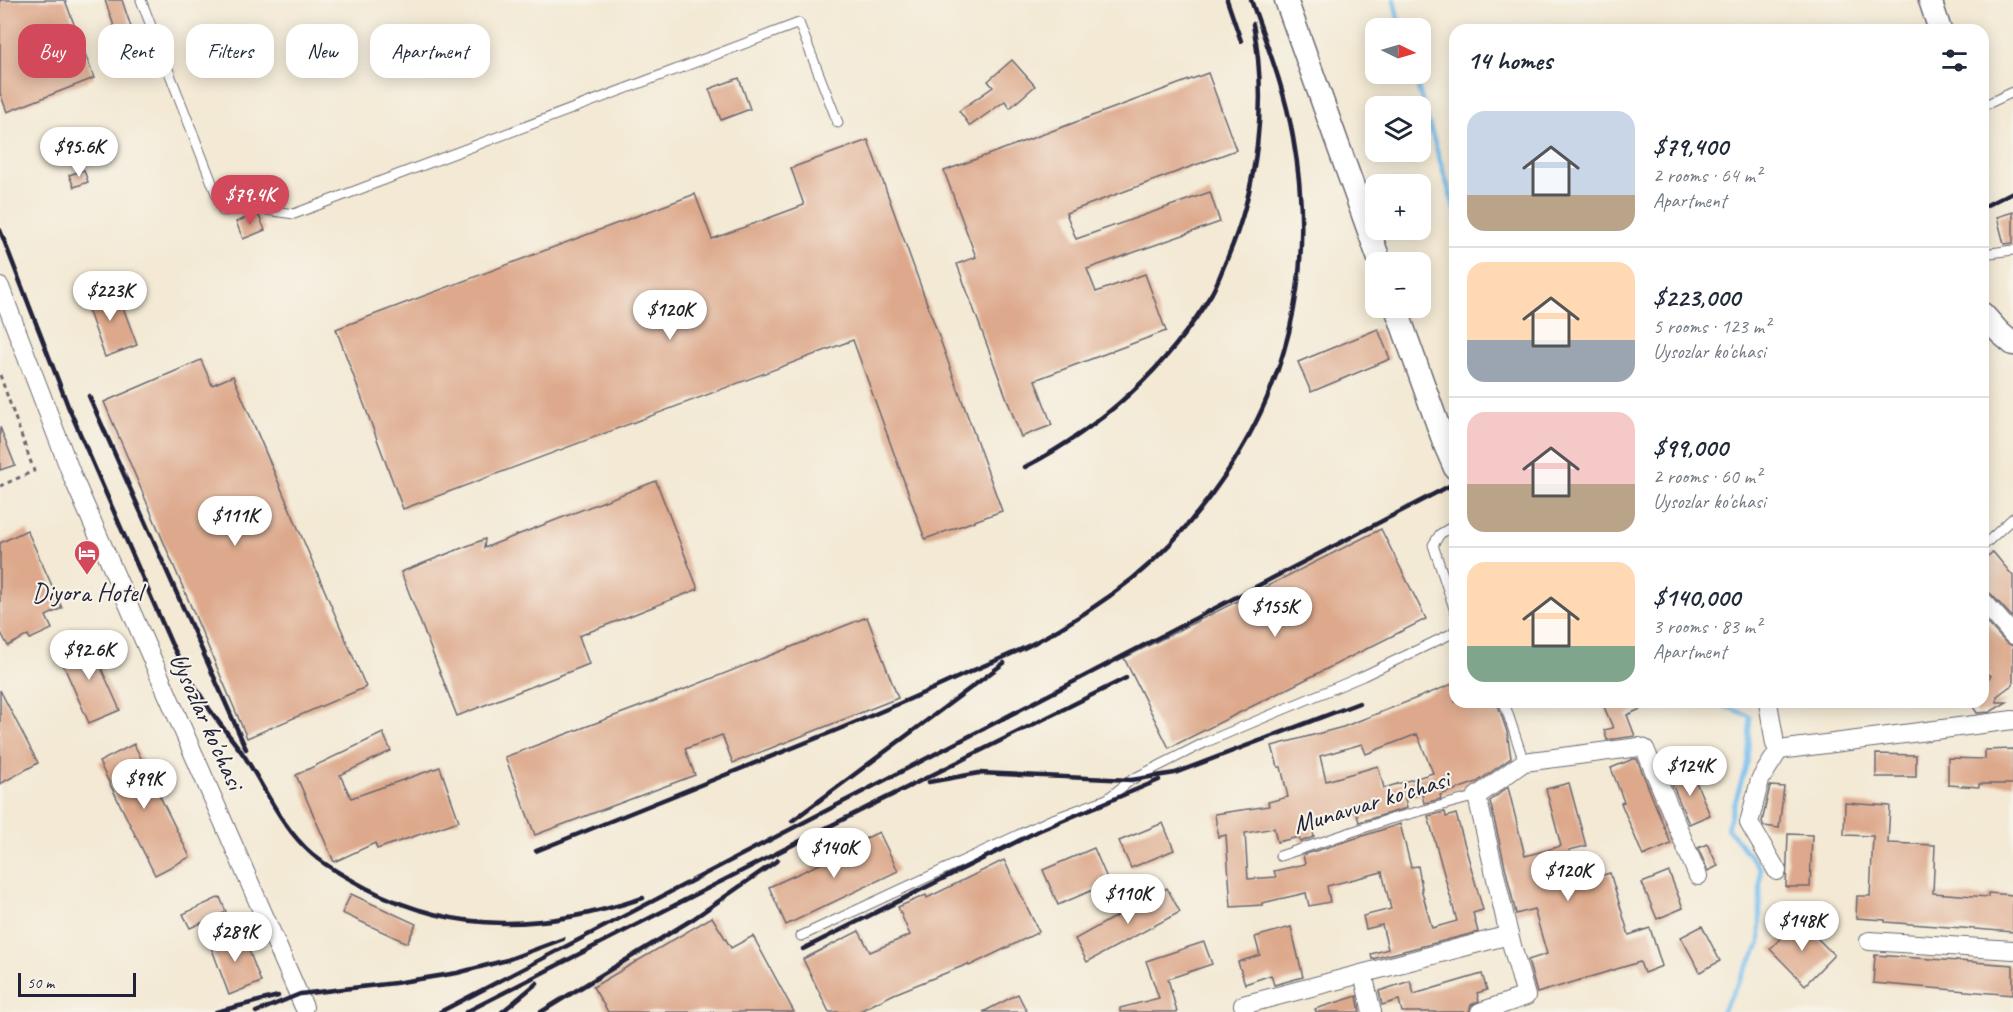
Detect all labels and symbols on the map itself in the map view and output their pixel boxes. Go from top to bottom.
north arrow [1365,18,1431,84]
pin: $95.6K [30,127,128,178]
pin: $79.4K [201,175,299,226]
pin: $223K [68,271,152,322]
pin: $120K [628,290,712,341]
pin: $111K [193,496,277,547]
hotel icon: Diyora Hotel [72,538,102,576]
place label: Diyora Hotel [32,576,147,609]
pin: $155K [1233,587,1317,638]
pin: $92.6K [40,630,138,681]
street label: Uysozlar ko'chasi [162,648,253,797]
pin: $124K [1648,746,1732,797]
pin: $99K [108,759,180,810]
street label: Munavvar ko'chasi [1289,762,1456,841]
pin: $140K [792,828,876,879]
pin: $120K [1526,851,1610,902]
pin: $110K [1086,874,1170,925]
pin: $148K [1760,901,1844,952]
pin: $289K [193,912,277,963]
scale bar [18,970,136,998]

